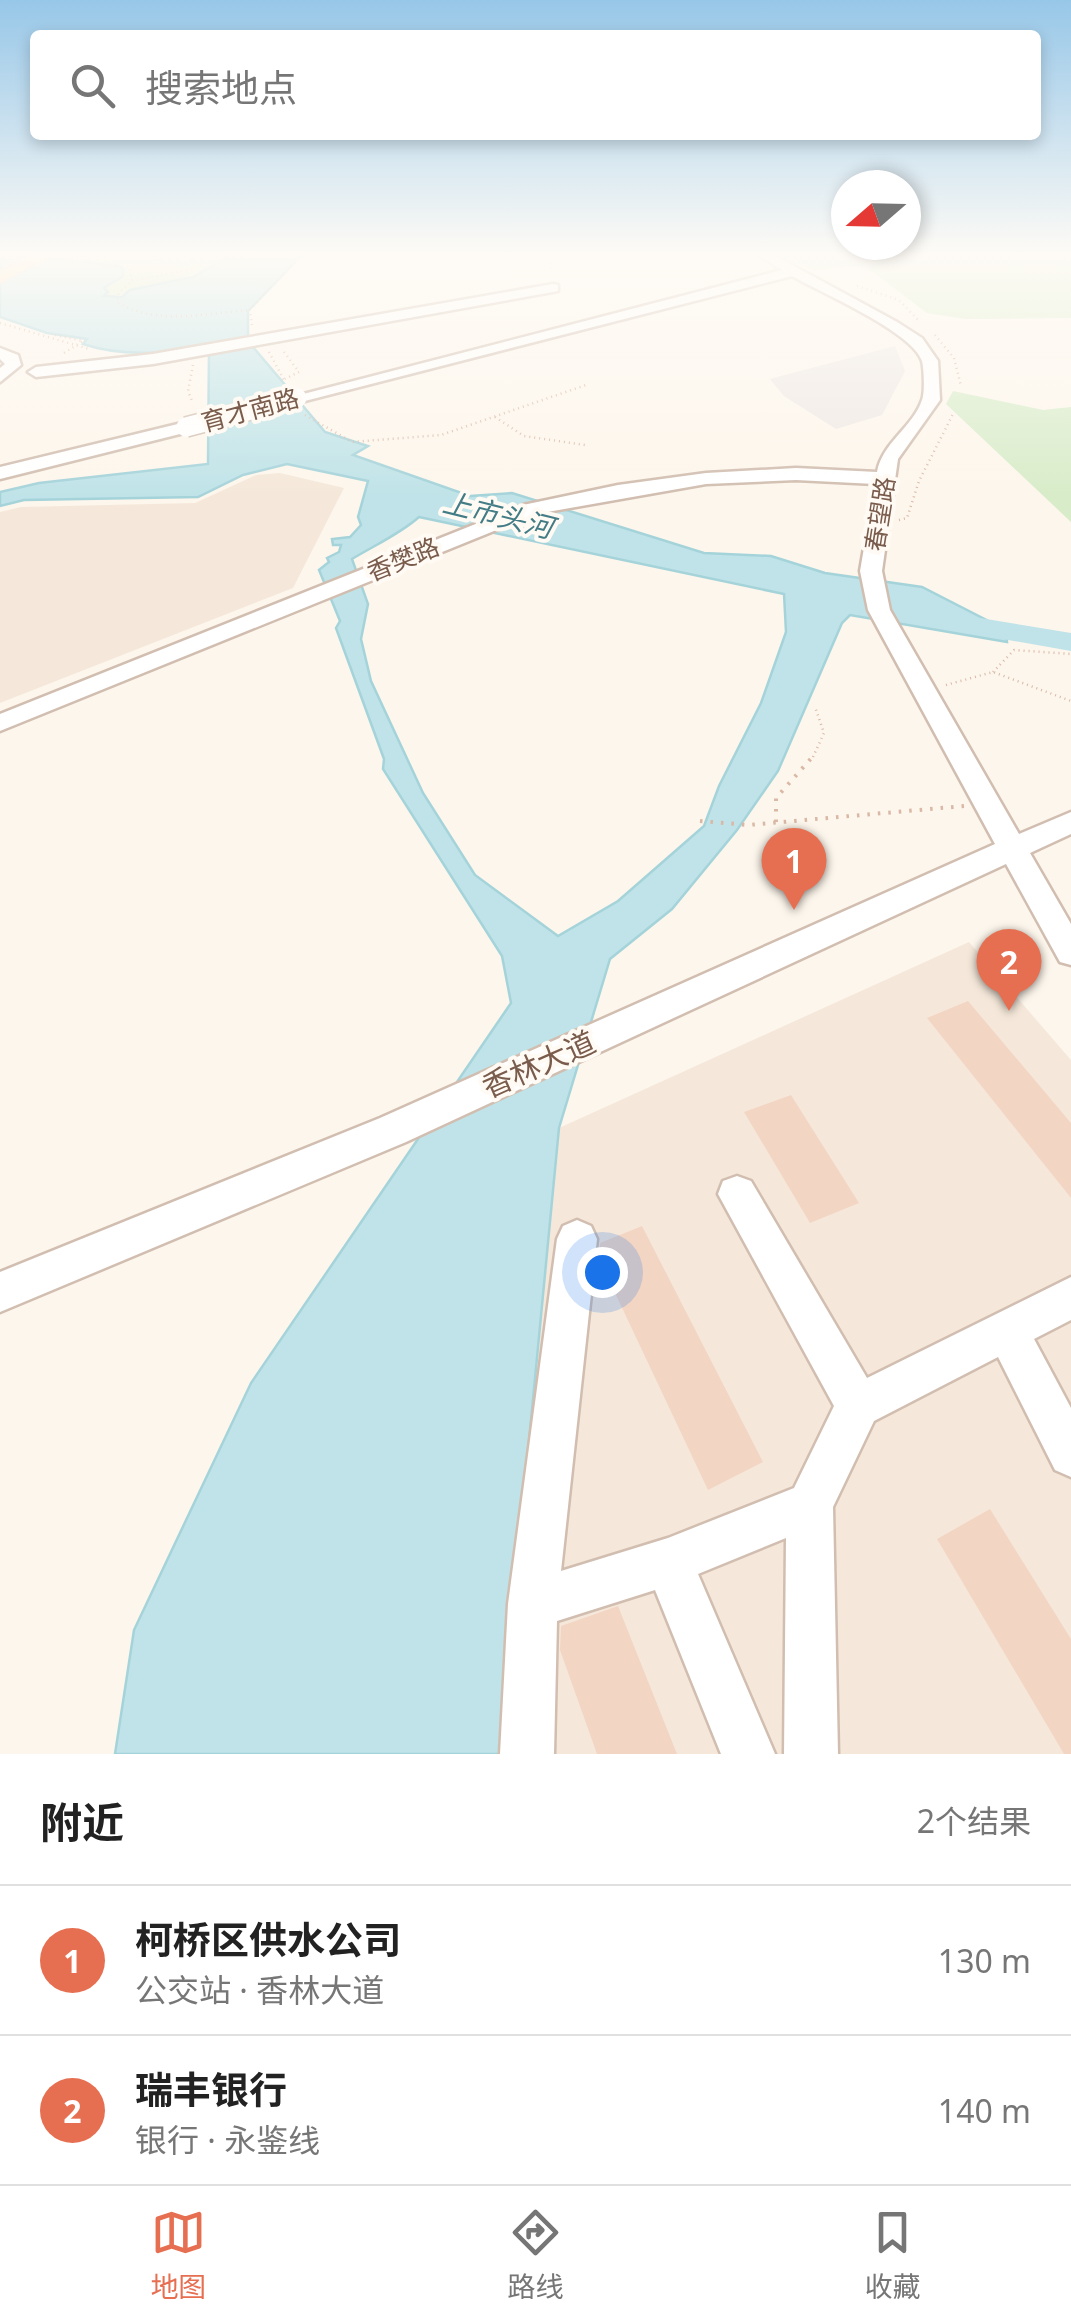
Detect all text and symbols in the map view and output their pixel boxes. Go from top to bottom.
search box [30,30,1041,140]
icon: search [65,58,120,113]
text: 搜索地点 [145,61,297,113]
north arrow [831,170,921,260]
street label: 育才南路 [197,380,302,438]
street label: 春望路 [856,474,902,554]
water label: 上市头河 [439,482,562,547]
street label: 香樊路 [361,528,444,588]
pin: 1 [762,828,826,910]
pin: 2 [976,928,1042,1011]
street label: 香林大道 [475,1020,602,1107]
your location [577,1247,628,1298]
text: 附近 [40,1793,124,1850]
text: 2个结果 [917,1799,1031,1842]
text: 柯桥区供水公司 [135,1913,401,1965]
text: 1 [63,1939,82,1982]
text: 130 m [938,1939,1031,1982]
text: 公交站 · 香林大道 [135,1968,384,2011]
text: 瑞丰银行 [135,2063,287,2115]
text: 2 [63,2089,82,2132]
text: 140 m [938,2089,1031,2132]
text: 银行 · 永鉴线 [135,2118,320,2161]
tab: 地图 [150,2205,207,2305]
tab: 路线 [507,2205,564,2305]
tab: 收藏 [864,2205,921,2305]

